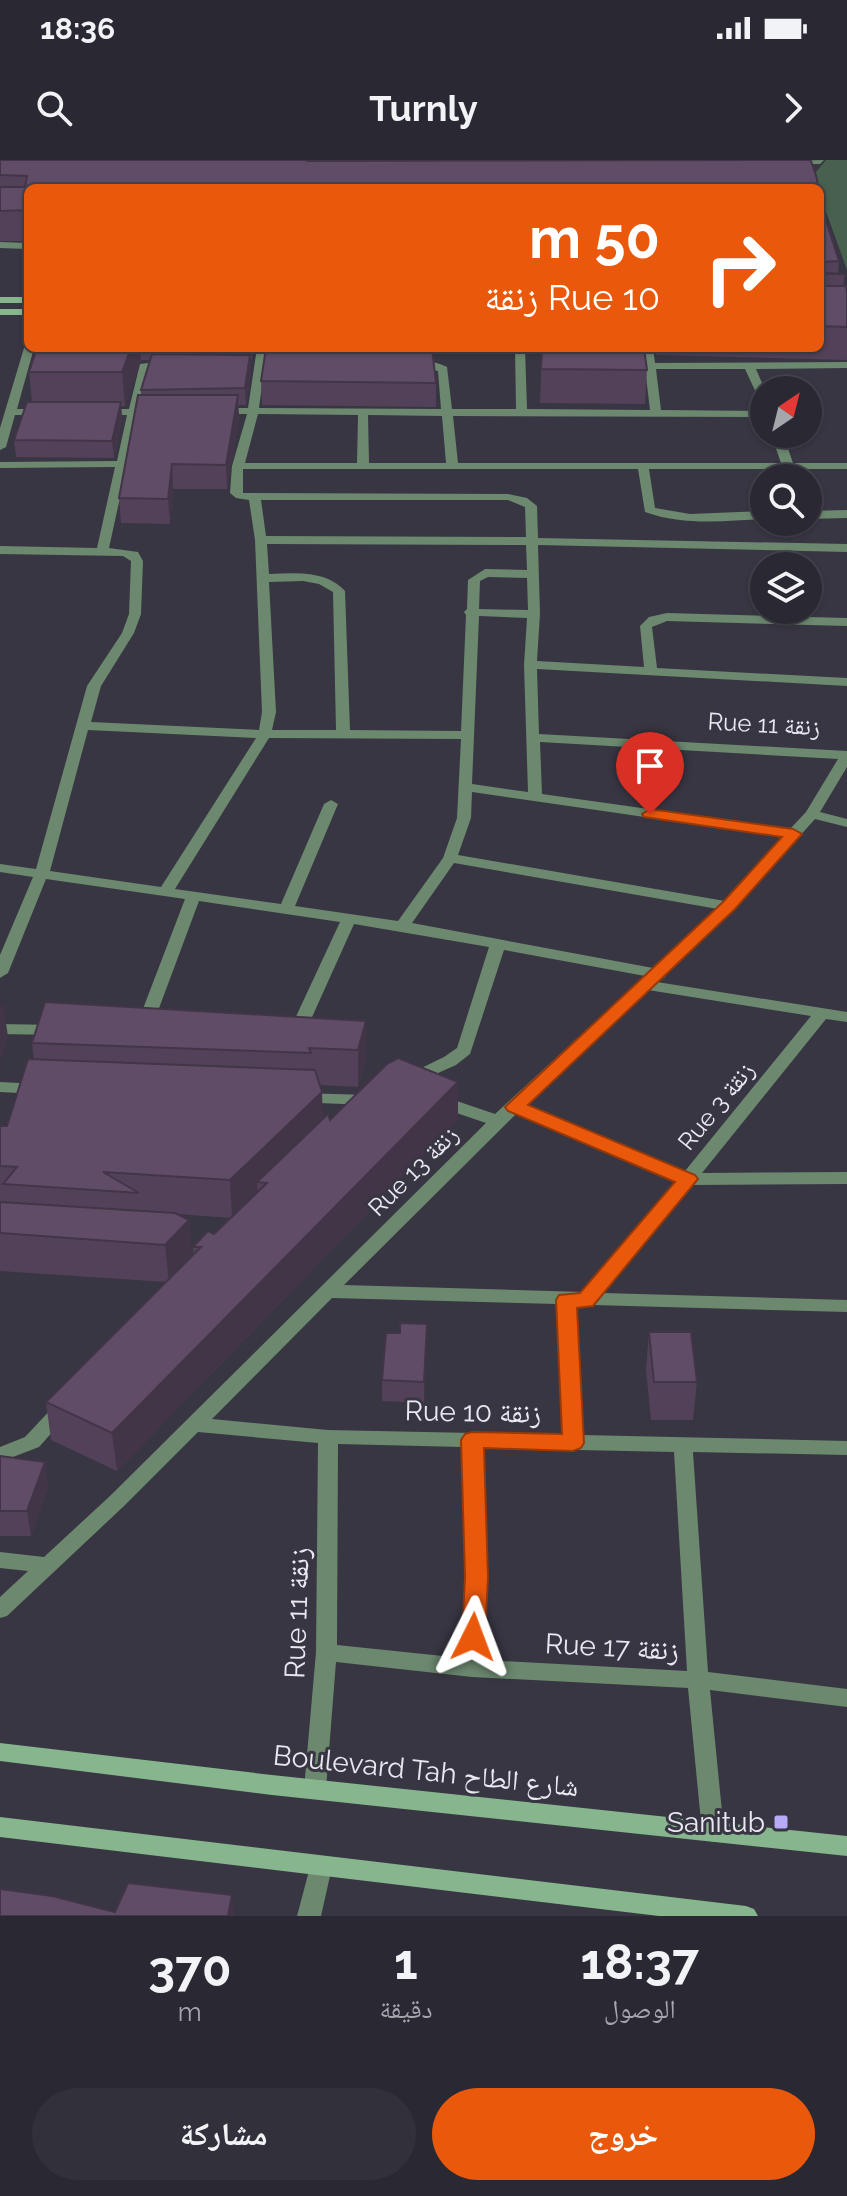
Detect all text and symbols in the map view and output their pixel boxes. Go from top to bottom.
text: 18:36 [40,11,115,46]
icon: search [32,86,76,130]
icon: forward [771,86,815,130]
text: Turnly [369,87,478,129]
text: 50 m [529,205,660,271]
icon: right [688,216,792,320]
text: Rue 10 زنقة [484,276,660,318]
north arrow [750,376,822,448]
map controls [750,376,822,624]
button: search [750,464,822,536]
button: layers [750,552,822,624]
street label: Rue 11 زنقة [707,707,821,741]
pin [616,732,684,814]
icon: arrive [628,744,672,788]
street label: Rue 3 زنقة [672,1056,760,1156]
street label: Rue 13 زنقة [362,1120,464,1222]
street label: Rue 10 زنقة [404,1394,542,1430]
street label: Rue 11 زنقة [278,1547,316,1679]
position arrow [431,1595,515,1679]
street label: Rue 17 زنقة [544,1627,680,1667]
street label: Boulevard Tah شارع الطاح [272,1739,580,1804]
place label: Sanitub [667,1806,765,1839]
marker: Sanitub [772,1813,790,1831]
text: 1 [394,1934,418,1990]
text: 18:37 [581,1934,699,1990]
text: 370 [148,1941,231,1997]
text: دقيقة [380,1994,432,2024]
text: الوصول [604,1994,676,2024]
text: m [178,1997,202,2027]
button: مشاركة [32,2088,416,2180]
button: خروج [432,2088,815,2180]

